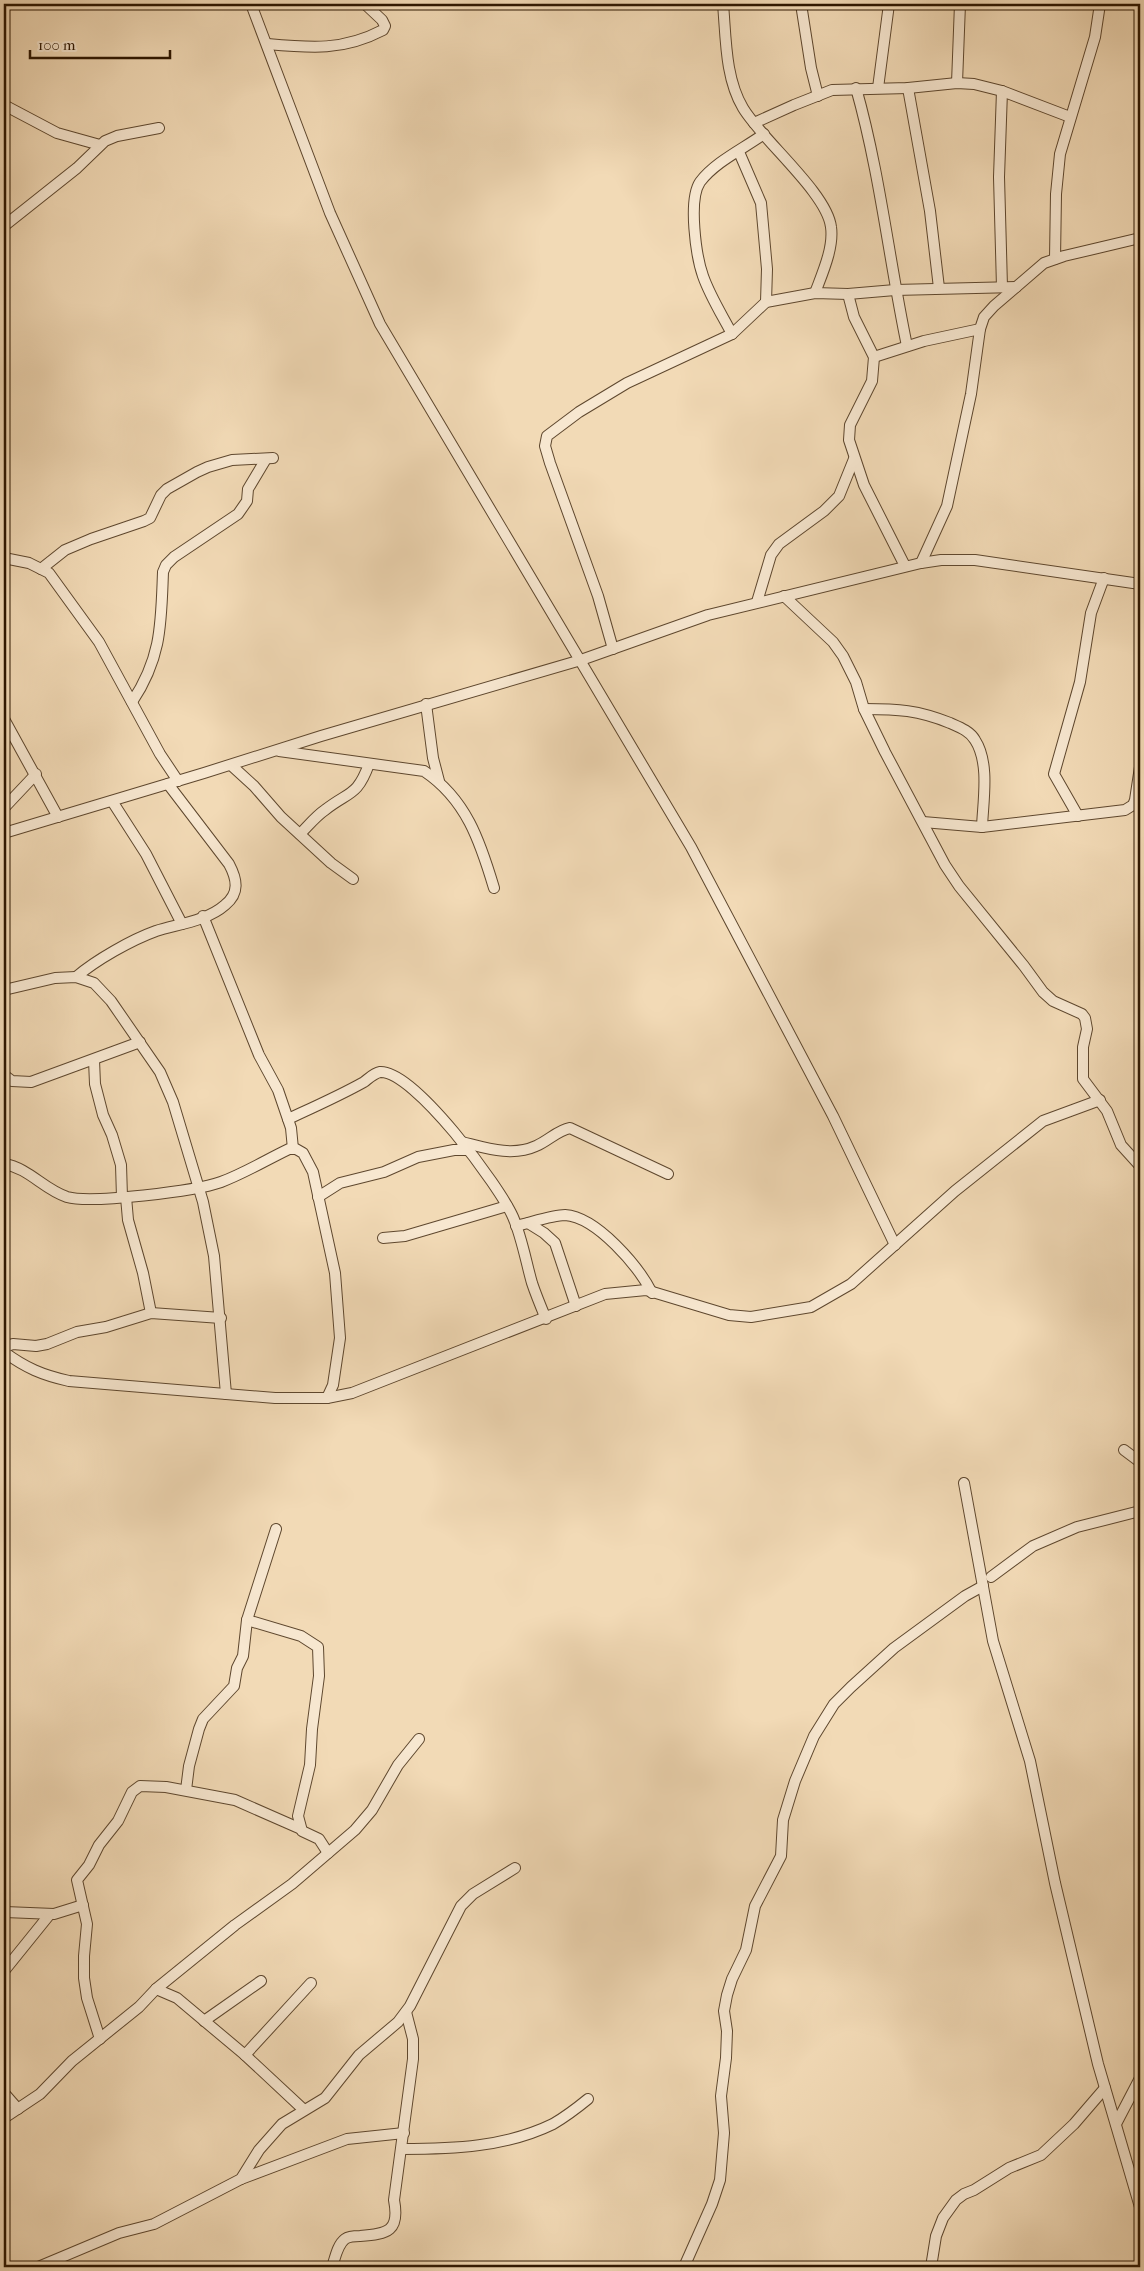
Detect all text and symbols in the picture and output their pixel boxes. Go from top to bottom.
scale bar [30,28,170,60]
text: 100 m [38,36,76,54]

